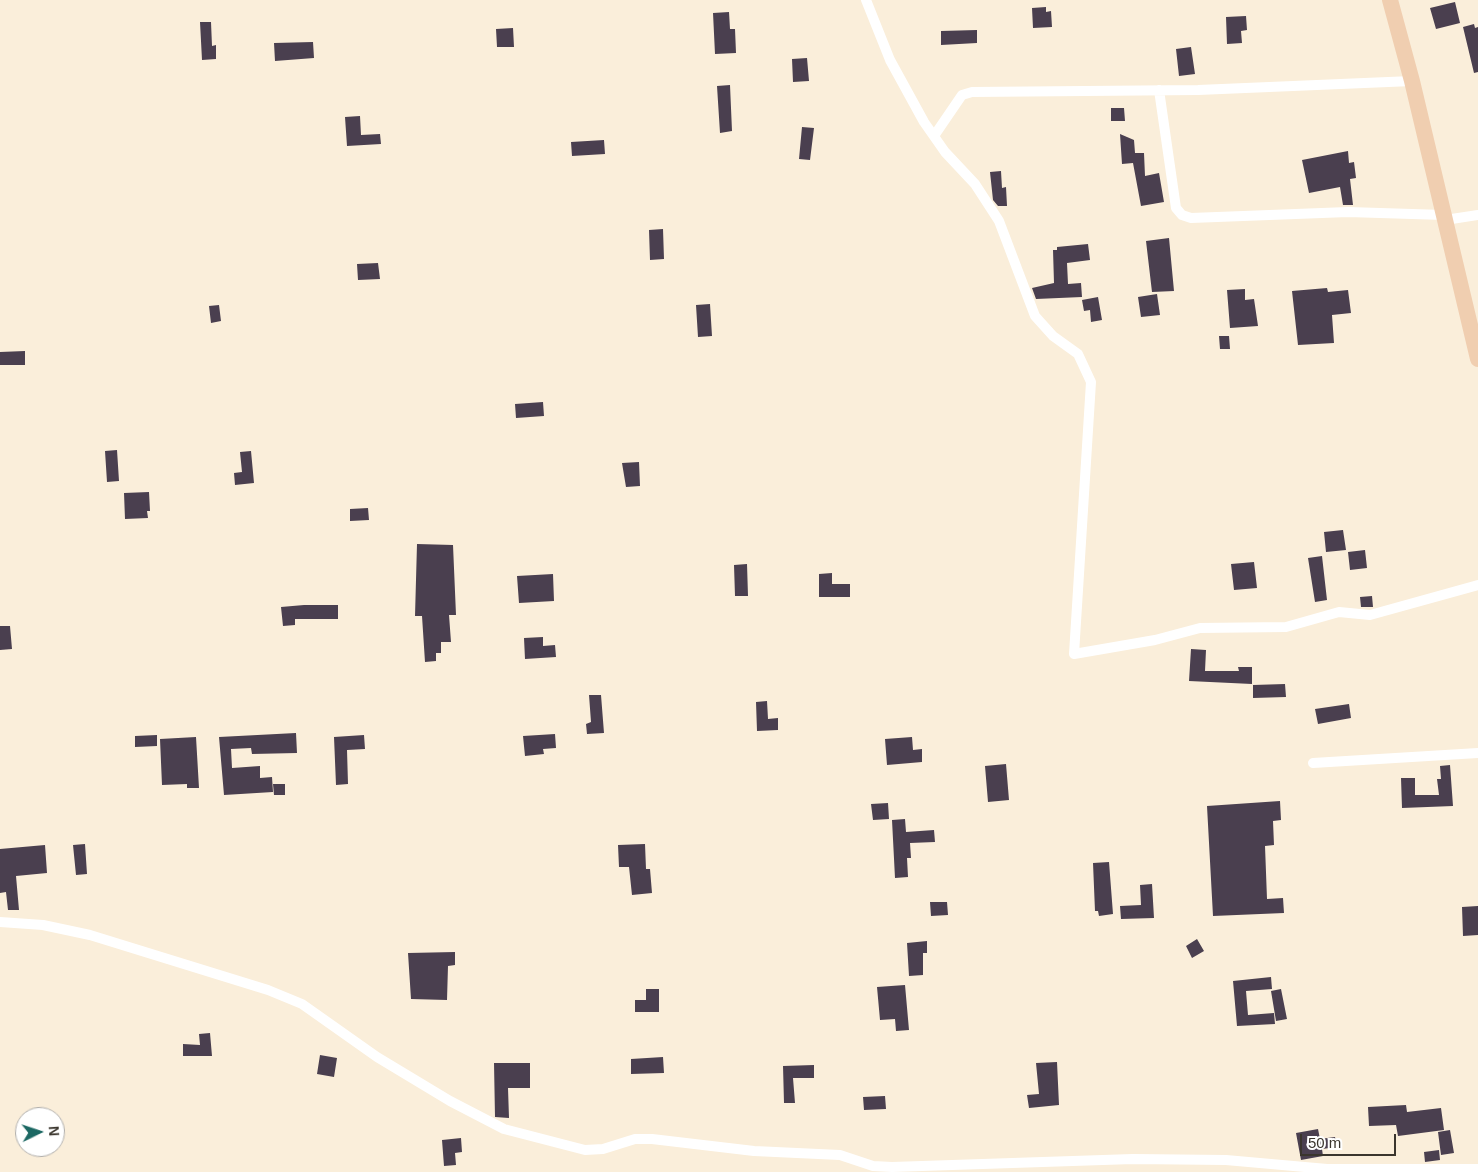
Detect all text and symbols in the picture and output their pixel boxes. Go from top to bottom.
north arrow [15,1107,65,1157]
scale bar [1303,1124,1399,1156]
text: N [46,1125,62,1137]
text: 50 m [1308,1134,1341,1151]

